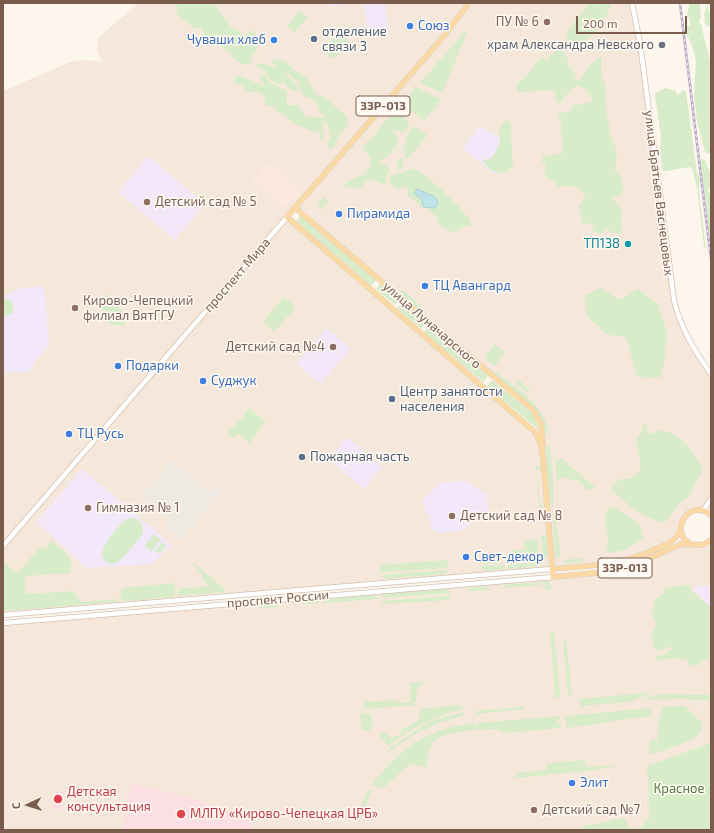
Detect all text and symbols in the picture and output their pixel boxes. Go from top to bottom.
scale bar [578,8,689,34]
place label: ПУ № 6 [496,14,539,30]
text: 200 m [583,16,617,30]
marker: ПУ № 6 [542,17,552,27]
place label: Союз [418,18,450,34]
marker: Союз [405,21,415,31]
place label: отделение связи 3 [322,24,387,55]
place label: Чуваши хлеб [187,32,266,48]
marker: отделение связи 3 [309,34,319,44]
marker: Чуваши хлеб [269,35,279,45]
place label: храм Александра Невского [487,37,654,53]
marker: храм Александра Невского [657,40,667,50]
road number: 33Р-013 [356,96,410,116]
street label: улица Братьев Васнецовых [641,109,677,277]
place label: Детский сад № 5 [155,194,256,210]
marker: Детский сад № 5 [142,197,152,207]
place label: Пирамида [347,206,410,222]
marker: Пирамида [334,209,344,219]
street label: проспект Мира [200,235,274,315]
place label: ТП138 [583,236,620,252]
marker: ТП138 [623,239,633,249]
street label: улица Луначарского [380,278,484,372]
place label: ТЦ Авангард [433,278,511,294]
marker: ТЦ Авангард [420,281,430,291]
place label: Кирово-Чепецкий филиал ВятГГУ [83,293,193,324]
marker: Кирово-Чепецкий филиал ВятГГУ [70,303,80,313]
place label: Детский сад №4 [225,339,325,355]
marker: Детский сад №4 [328,342,338,352]
place label: Подарки [126,358,179,374]
marker: Подарки [113,361,123,371]
place label: Суджук [211,373,256,389]
marker: Суджук [198,376,208,386]
place label: Центр занятости населения [400,384,503,415]
marker: Центр занятости населения [387,394,397,404]
place label: ТЦ Русь [77,426,124,442]
marker: ТЦ Русь [64,429,74,439]
place label: Пожарная часть [310,449,409,465]
marker: Пожарная часть [297,452,307,462]
place label: Гимназия № 1 [96,500,180,516]
marker: Гимназия № 1 [83,503,93,513]
place label: Детский сад № 8 [460,508,562,524]
marker: Детский сад № 8 [447,511,457,521]
place label: Свет-декор [474,549,543,565]
marker: Свет-декор [461,552,471,562]
road number: 33Р-013 [598,558,652,578]
street label: проспект России [226,587,330,611]
place label: Элит [580,775,609,791]
marker: Элит [567,778,577,788]
park label: Красное [654,781,704,797]
place label: Детская консультация [67,784,151,815]
north arrow [8,785,48,825]
marker: Детская консультация [52,793,64,805]
text: С [9,802,22,810]
place label: Детский сад №7 [542,802,640,818]
marker: Детский сад №7 [529,805,539,815]
place label: МЛПУ «Кирово-Чепецкая ЦРБ» [190,806,378,822]
marker: МЛПУ «Кирово-Чепецкая ЦРБ» [175,808,187,820]

